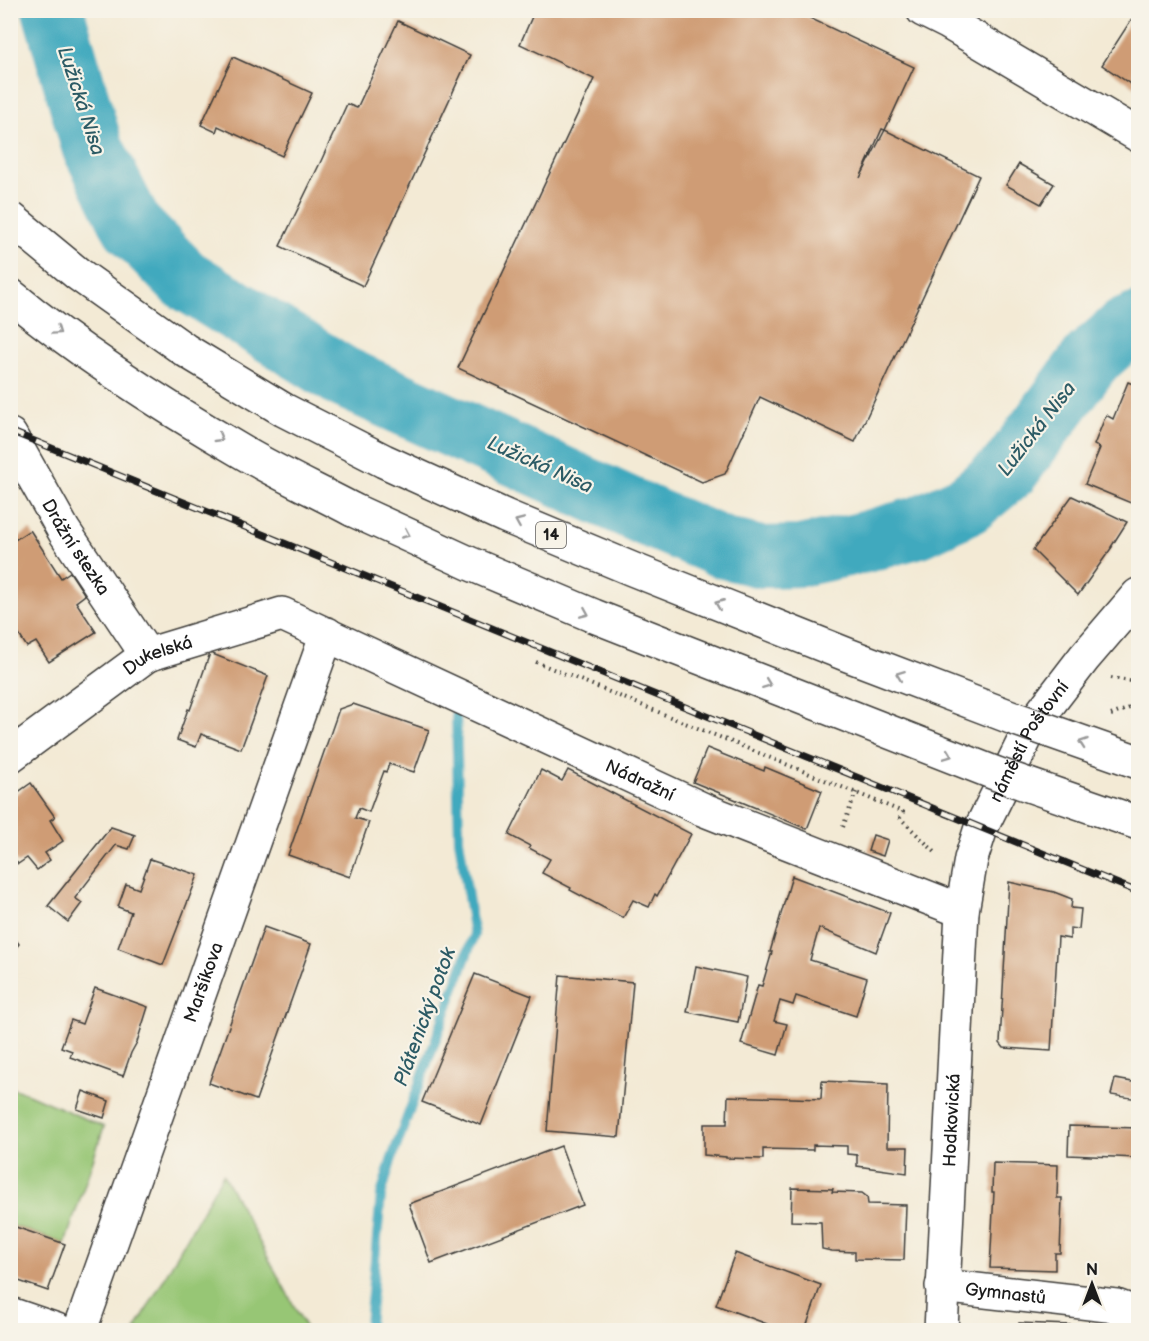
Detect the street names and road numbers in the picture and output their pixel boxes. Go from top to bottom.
street label: Drážní stezka [38,495,114,599]
road number: 14 [536,522,566,548]
street label: Dukelská [119,631,195,680]
street label: náměstí Poštovní [985,676,1073,806]
street label: Nádražní [602,755,679,806]
street label: Maršíkova [180,939,227,1025]
street label: Hodkovická [939,1073,964,1167]
street label: Gymnastů [964,1278,1047,1308]

